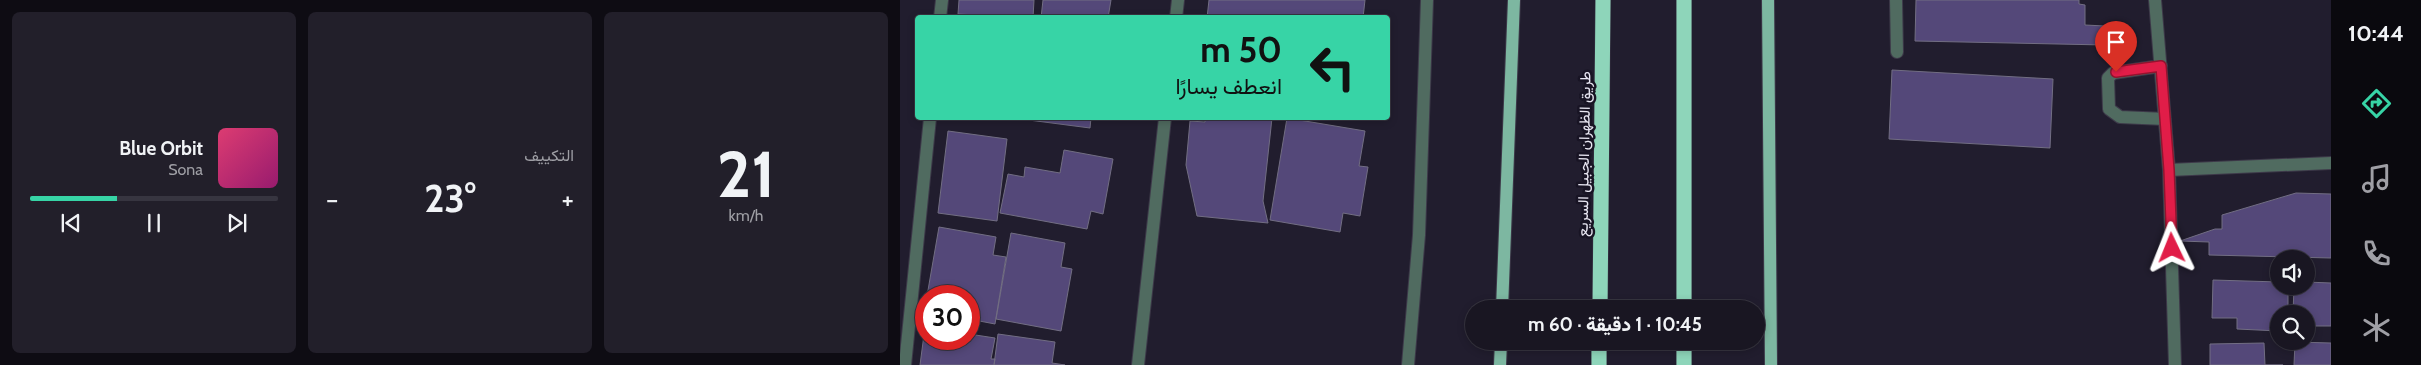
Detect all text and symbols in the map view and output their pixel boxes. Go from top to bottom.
text: 10:44 [2348,20,2404,47]
pin [2095,21,2137,72]
text: 50 m [1200,28,1282,71]
icon: arrive [2102,28,2130,56]
icon: left [1300,35,1365,100]
street label: طريق الظهران الجبيل السريع [1574,71,1596,237]
text: انعطف يسارًا [1175,73,1282,100]
icon: directions [2359,86,2394,121]
text: 21 [717,134,775,213]
text: Blue Orbit [119,137,203,160]
text: التكييف [524,146,574,165]
text: Sona [168,160,203,179]
icon: music [2359,161,2394,196]
text: 23° [424,175,476,222]
text: − [326,182,338,216]
text: + [562,182,574,216]
text: km/h [728,206,764,225]
icon: previous [57,209,85,237]
icon: pause [140,209,168,237]
icon: next [223,209,251,237]
position arrow [2145,221,2197,273]
icon: phone [2359,236,2394,271]
map controls [2270,250,2315,350]
button: sound [2270,250,2315,295]
speed limit sign: 30 [915,285,980,350]
button: search [2270,305,2315,350]
icon: climate [2359,310,2394,345]
text: 10:45 · 1 دقيقة · 60 m [1528,313,1702,336]

